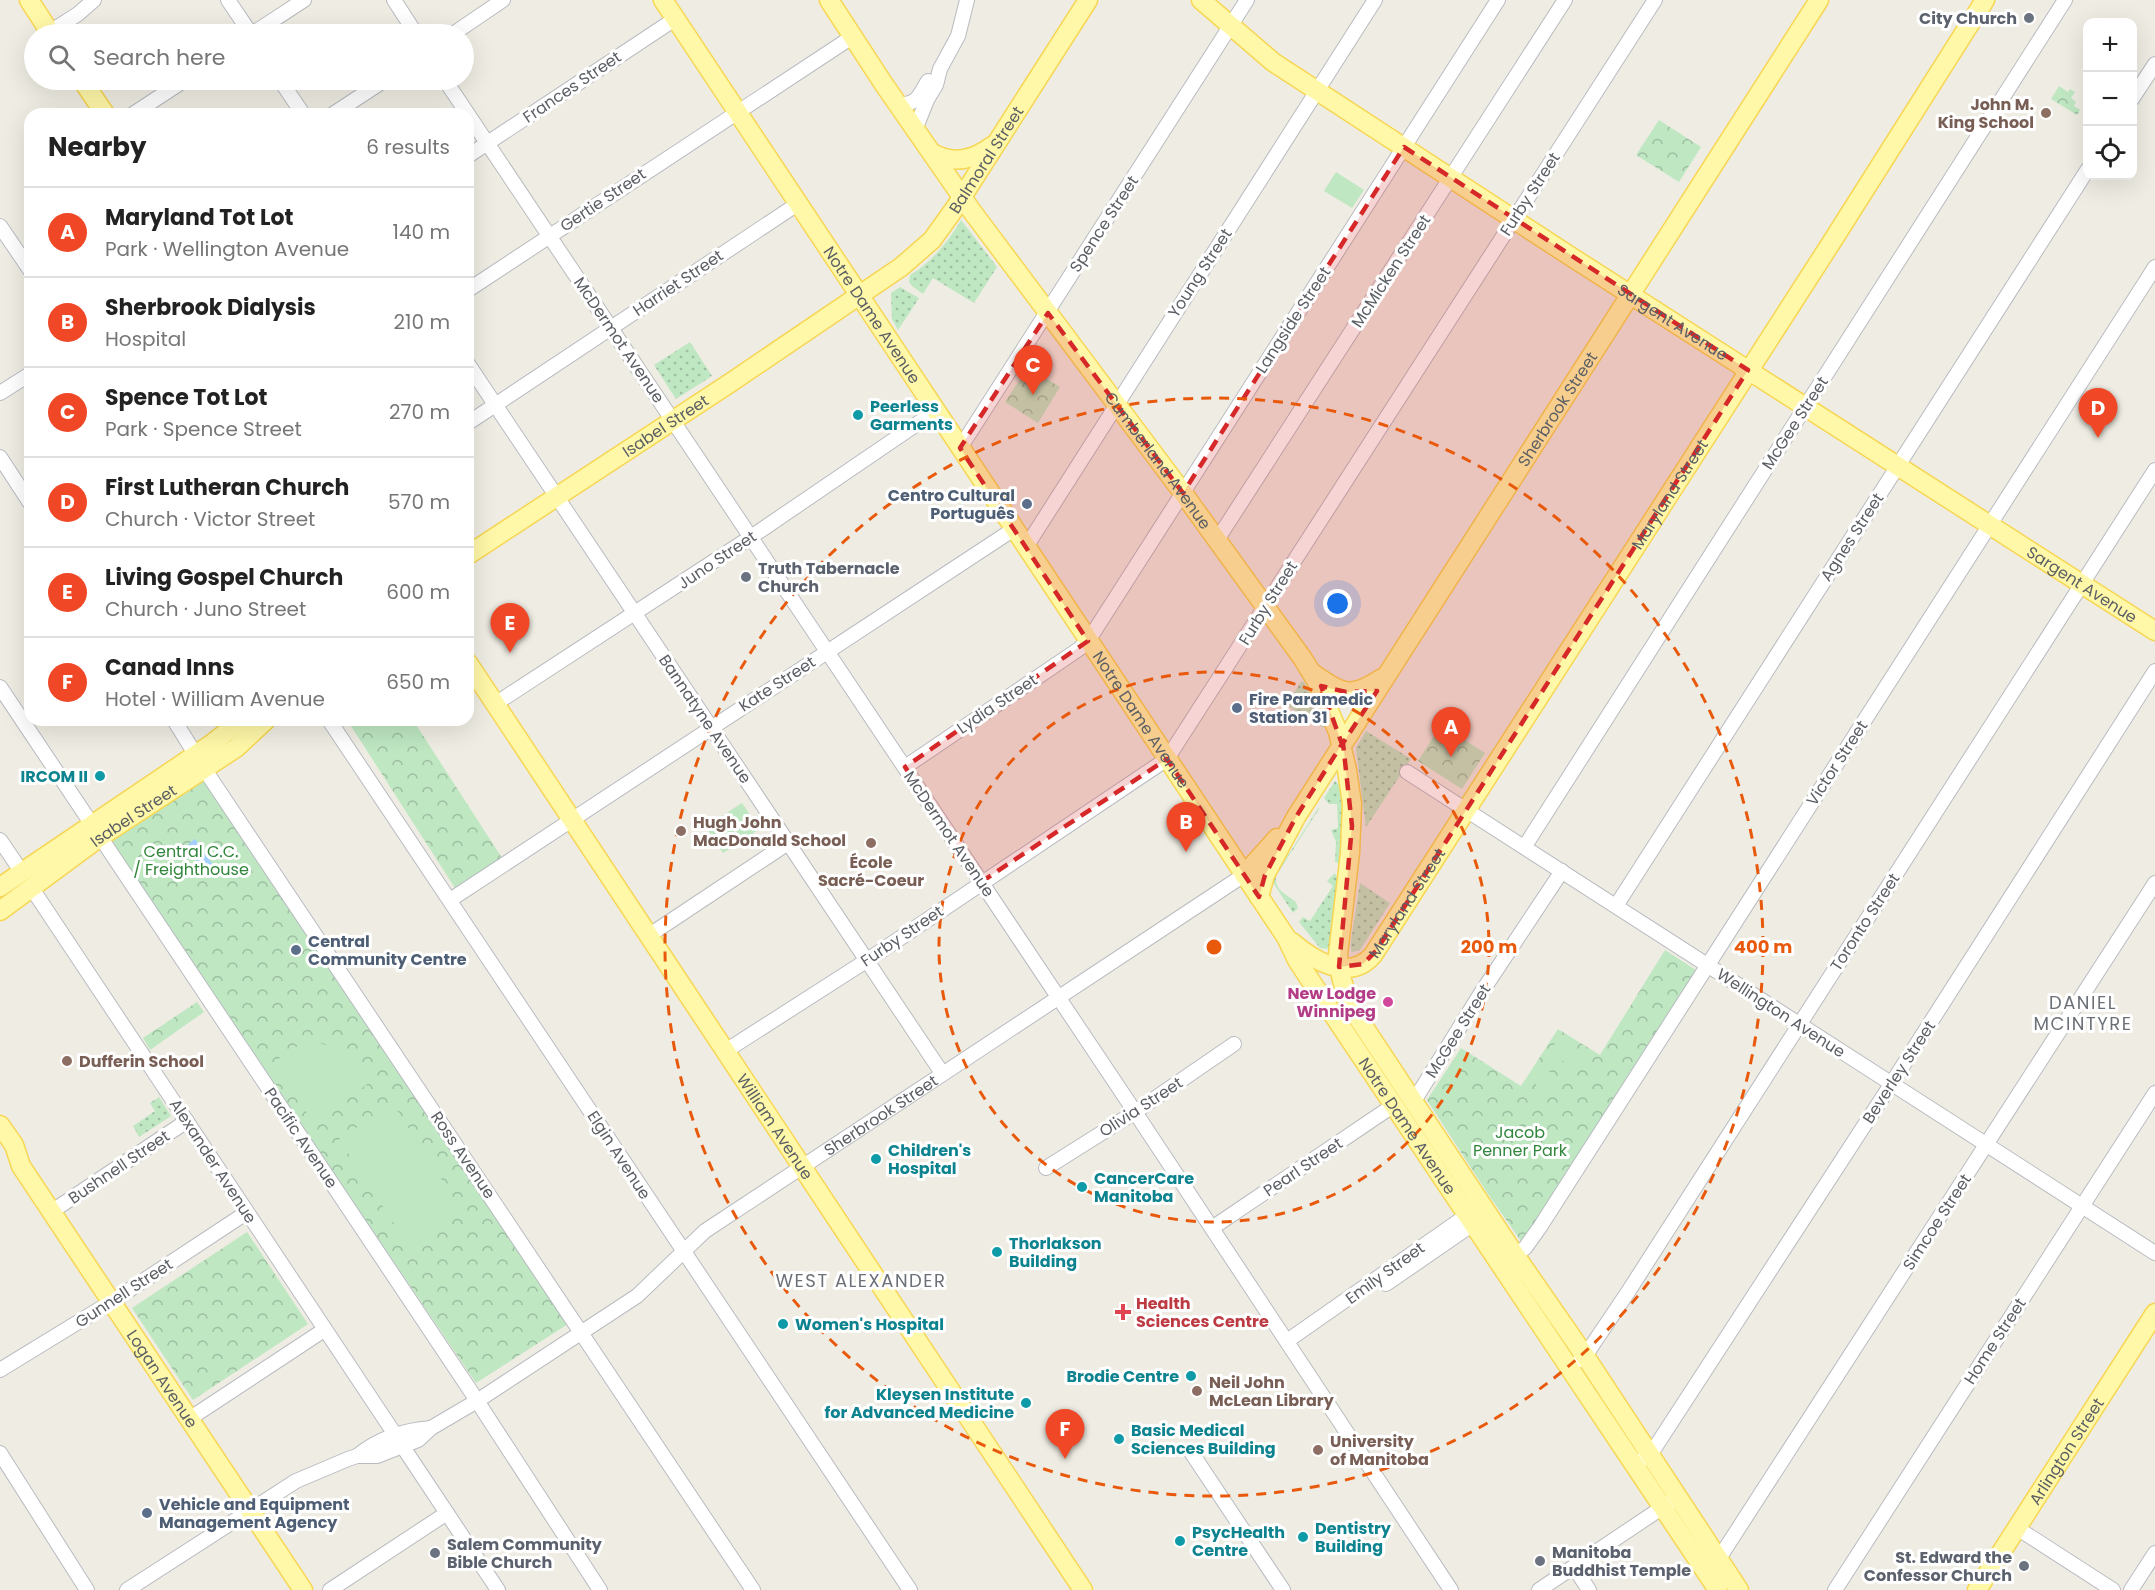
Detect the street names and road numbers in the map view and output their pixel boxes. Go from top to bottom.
street label: Frances Street [518,45,626,128]
street label: Balmoral Street [943,101,1029,218]
street label: Furby Street [1494,148,1566,240]
street label: Gertie Street [555,163,651,237]
street label: Spence Street [1064,171,1144,277]
street label: McMicken Street [1346,210,1436,332]
street label: Young Street [1163,224,1238,322]
street label: Notre Dame Avenue [818,242,926,388]
street label: Harriet Street [628,244,728,322]
street label: Langside Street [1250,262,1336,378]
street label: McDermot Avenue [568,272,670,408]
street label: Sargent Avenue [1613,278,1733,366]
street label: Sherbrook Street [1512,347,1603,471]
street label: McGee Street [1756,372,1834,474]
street label: Cumberland Avenue [1099,387,1217,534]
street label: Isabel Street [618,389,713,462]
street label: Maryland Street [1626,435,1713,554]
street label: Agnes Street [1815,488,1889,586]
street label: Juno Street [673,525,761,595]
street label: Sargent Avenue [2022,540,2142,628]
street label: Furby Street [1233,556,1303,649]
street label: Notre Dame Avenue [1087,646,1195,793]
street label: Bannatyne Avenue [653,650,757,788]
street label: Kate Street [734,650,820,717]
street label: Lydia Street [952,668,1042,739]
street label: Victor Street [1801,716,1873,810]
street label: McDermot Avenue [898,766,1000,902]
street label: Isabel Street [85,779,181,852]
street label: Maryland Street [1363,843,1451,962]
street label: Toronto Street [1825,868,1905,975]
street label: Furby Street [856,900,948,972]
street label: Wellington Avenue [1712,963,1850,1063]
street label: McGee Street [1420,979,1496,1082]
street label: Beverley Street [1857,1016,1941,1128]
street label: Notre Dame Avenue [1353,1053,1462,1199]
street label: William Avenue [731,1069,819,1184]
street label: Sherbrook Street [819,1069,942,1161]
street label: Olivia Street [1095,1071,1187,1143]
street label: Pacific Avenue [259,1083,343,1193]
street label: Alexander Avenue [164,1094,262,1228]
street label: Elgin Avenue [582,1106,656,1204]
street label: Ross Avenue [425,1107,501,1203]
street label: Bushnell Street [64,1124,174,1209]
street label: Pearl Street [1259,1132,1347,1202]
street label: Simcoe Street [1897,1169,1977,1275]
street label: Emily Street [1341,1236,1429,1310]
street label: Gunnell Street [71,1253,177,1333]
street label: Home Street [1958,1293,2032,1389]
street label: Logan Avenue [121,1325,204,1432]
street label: Arlington Street [2023,1393,2109,1509]

